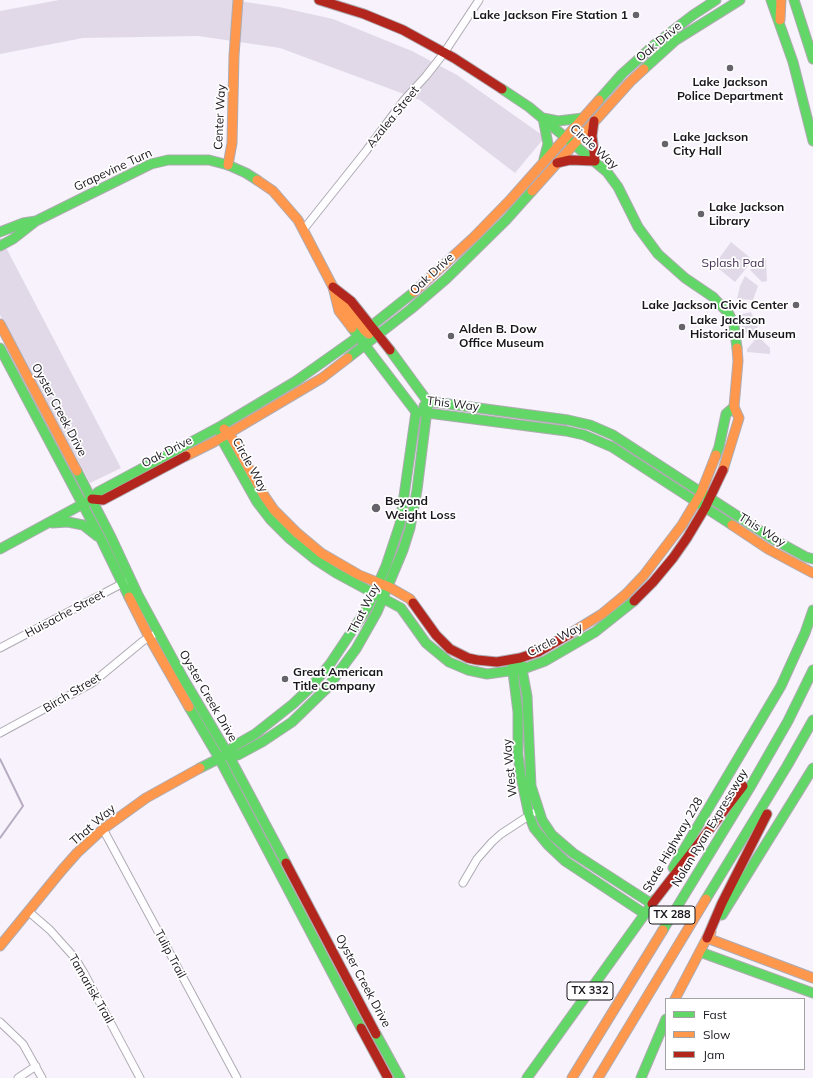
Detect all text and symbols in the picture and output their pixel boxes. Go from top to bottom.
place label: Lake Jackson Fire Station 1 [473,8,628,22]
marker: Lake Jackson Fire Station 1 [631,10,641,20]
street label: Oak Drive [633,19,685,65]
marker: Lake Jackson Police Department [725,63,735,73]
place label: Lake Jackson Police Department [677,75,783,103]
street label: Azalea Street [364,83,422,151]
street label: Center Way [211,84,229,150]
street label: Circle Way [567,122,621,172]
place label: Lake Jackson City Hall [673,130,748,158]
marker: Lake Jackson City Hall [660,139,670,149]
street label: Grapevine Turn [72,146,154,194]
place label: Lake Jackson Library [709,200,784,228]
marker: Lake Jackson Library [696,209,706,219]
street label: Oak Drive [407,250,457,298]
park label: Splash Pad [702,256,764,270]
place label: Lake Jackson Civic Center [642,298,788,312]
marker: Lake Jackson Civic Center [791,300,801,310]
place label: Lake Jackson Historical Museum [690,313,796,341]
place label: Alden B. Dow Office Museum [459,322,544,350]
marker: Lake Jackson Historical Museum [677,322,687,332]
marker: Alden B. Dow Office Museum [446,331,456,341]
street label: Oyster Creek Drive [28,361,90,459]
street label: This Way [426,394,480,414]
street label: Oak Drive [139,433,195,471]
street label: Circle Way [229,435,271,495]
place label: Beyond Weight Loss [385,494,456,522]
marker: Beyond Weight Loss [370,502,382,514]
street label: This Way [736,510,788,550]
street label: That Way [345,581,383,637]
street label: Huisache Street [23,587,107,641]
street label: Circle Way [525,620,585,660]
street label: Oyster Creek Drive [176,648,240,744]
place label: Great American Title Company [293,665,383,693]
street label: Birch Street [41,670,103,716]
marker: Great American Title Company [280,674,290,684]
street label: West Way [500,738,520,798]
street label: Nolan Ryan Expressway [669,766,751,890]
street label: State Highway 228 [640,795,706,895]
street label: That Way [68,802,118,848]
road number: TX 288 [649,906,695,924]
street label: Tulip Trail [151,927,189,981]
street label: Oyster Creek Drive [332,932,394,1030]
street label: Tamarisk Trail [65,952,117,1026]
road number: TX 332 [567,982,613,1000]
legend [665,998,805,1070]
text: Fast [703,1007,727,1022]
text: Slow [703,1027,731,1042]
text: Jam [703,1047,725,1062]

